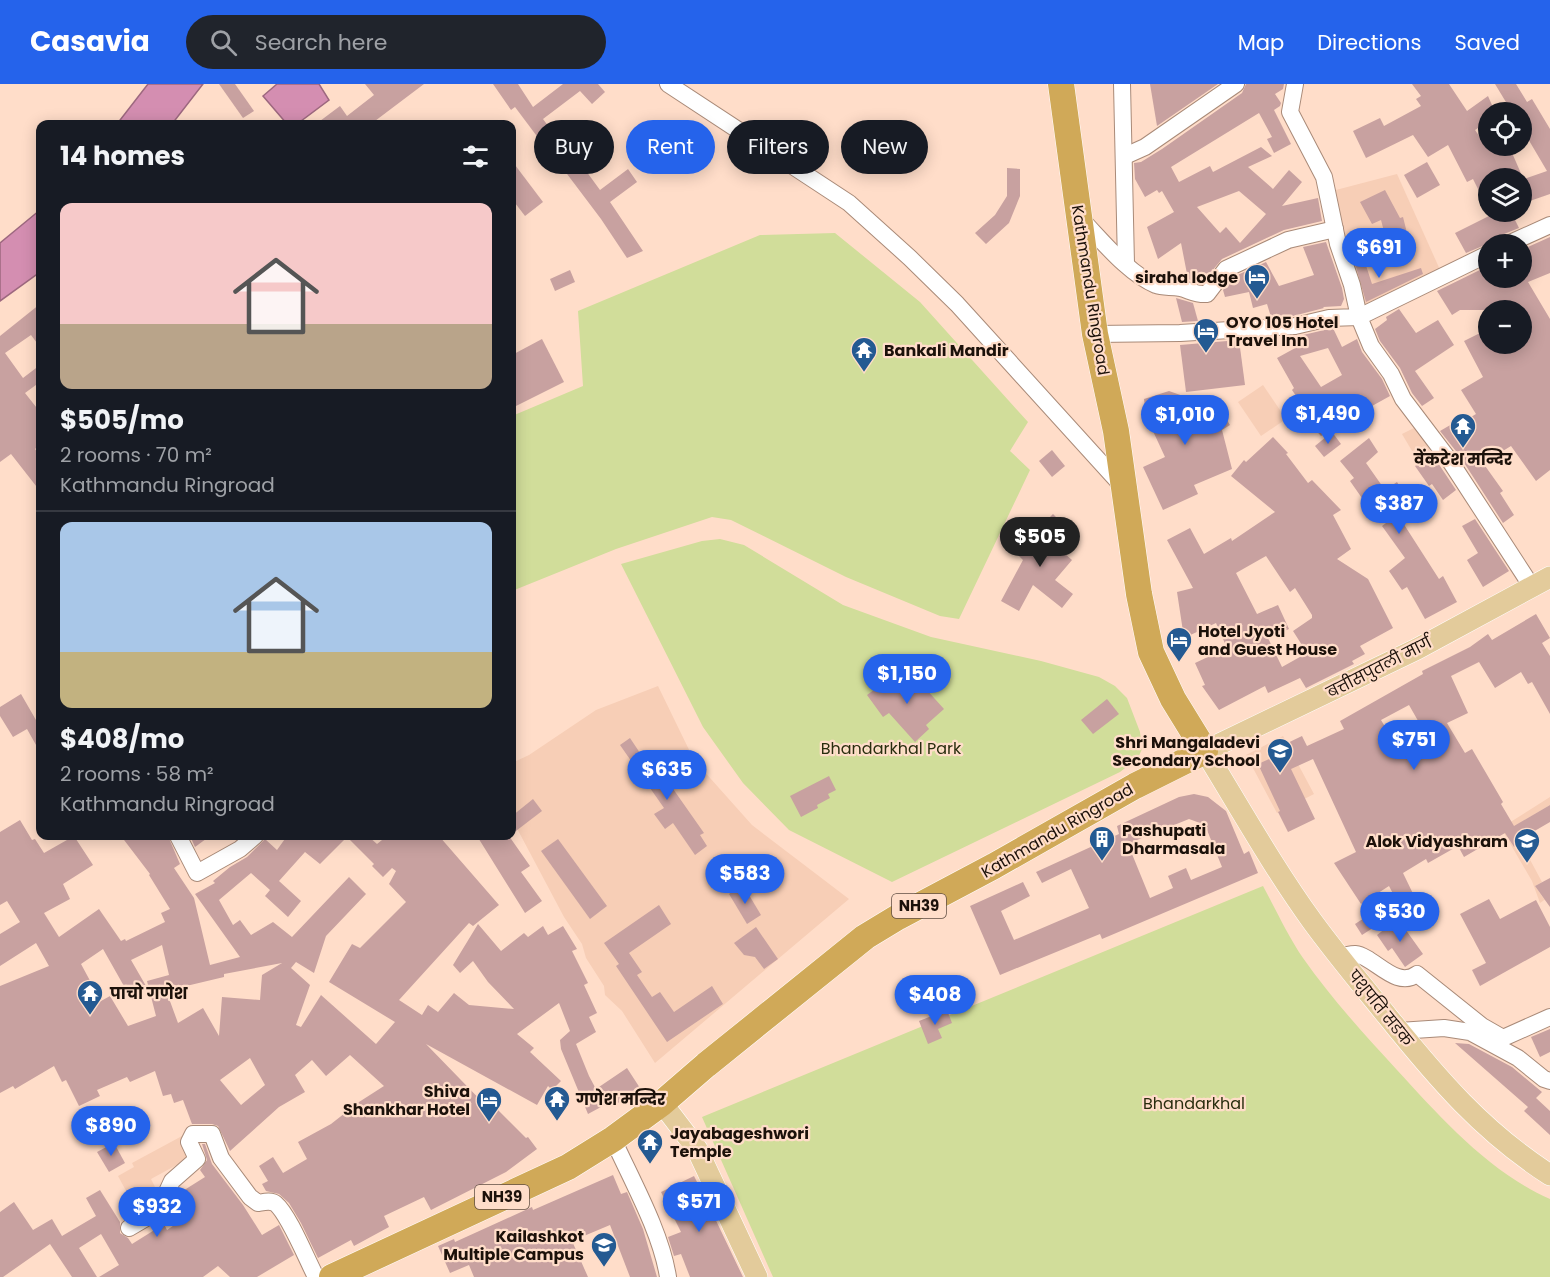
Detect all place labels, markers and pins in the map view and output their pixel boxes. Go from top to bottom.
pin: $691 [1343,228,1415,279]
hotel icon: siraha lodge [1242,262,1272,300]
place label: siraha lodge [1135,266,1238,289]
place label: OYO 105 Hotel Travel Inn [1226,311,1338,352]
hotel icon: OYO 105 Hotel Travel Inn [1191,316,1221,354]
temple icon: Bankali Mandir [849,335,879,373]
place label: Bankali Mandir [884,339,1009,362]
pin: $1,490 [1279,394,1377,445]
pin: $1,010 [1136,395,1234,446]
temple icon: वेंकटेश मन्दिर [1448,411,1478,449]
place label: वेंकटेश मन्दिर [1413,448,1513,471]
pin: $387 [1363,484,1435,535]
pin: $505 [1004,517,1076,568]
place label: Hotel Jyoti and Guest House [1198,620,1337,661]
hotel icon: Hotel Jyoti and Guest House [1164,625,1194,663]
pin: $1,150 [858,654,956,705]
pin: $751 [1378,720,1450,771]
place label: Shri Mangaladevi Secondary School [1112,731,1260,772]
school or university icon: Shri Mangaladevi Secondary School [1265,736,1295,774]
pin: $635 [631,750,703,801]
place label: Pashupati Dharmasala [1122,819,1225,860]
building icon: Pashupati Dharmasala [1087,824,1117,862]
school or university icon: Alok Vidyashram [1512,826,1542,864]
place label: Alok Vidyashram [1365,830,1508,853]
pin: $583 [709,854,781,905]
pin: $530 [1364,892,1436,943]
pin: $408 [899,975,971,1026]
temple icon: पाचो गणेश [75,978,105,1016]
place label: पाचो गणेश [109,982,188,1005]
place label: Shiva Shankhar Hotel [343,1080,470,1121]
temple icon: गणेश मन्दिर [542,1084,572,1122]
hotel icon: Shiva Shankhar Hotel [474,1085,504,1123]
place label: गणेश मन्दिर [575,1088,666,1111]
pin: $890 [75,1106,147,1157]
place label: Jayabageshwori Temple [670,1122,809,1163]
temple icon: Jayabageshwori Temple [635,1127,665,1165]
pin: $571 [663,1182,735,1233]
pin: $932 [121,1187,193,1238]
place label: Kailashkot Multiple Campus [443,1225,584,1266]
school or university icon: Kailashkot Multiple Campus [589,1230,619,1268]

